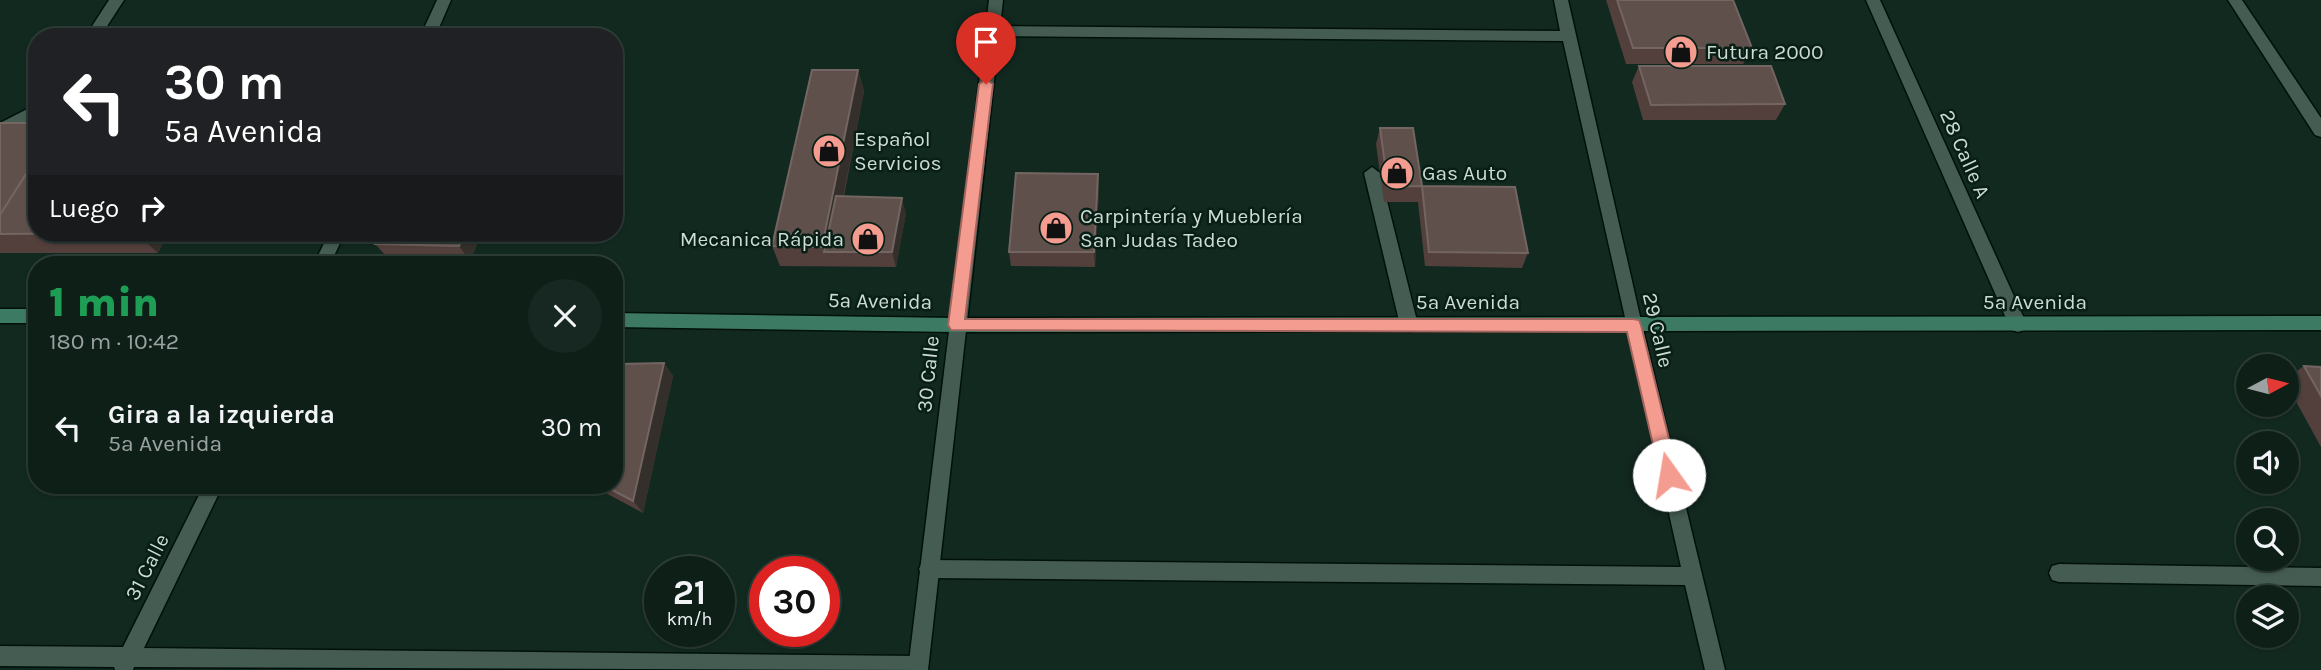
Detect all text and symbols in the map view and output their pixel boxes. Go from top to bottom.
pin [956,12.0,1016,84]
icon: arrive [967,23,1005,61]
shop icon: Futura 2000 [1662,33,1700,71]
place label: Futura 2000 [1706,40,1824,64]
text: 30 m [164,54,284,111]
icon: left [49,56,140,147]
street label: 28 Calle A [1935,106,1995,202]
text: 5a Avenida [164,113,323,150]
place label: Español Servicios [854,127,942,175]
shop icon: Español Servicios [810,132,848,170]
shop icon: Gas Auto [1378,154,1416,192]
place label: Gas Auto [1422,161,1507,185]
icon: right [133,189,171,227]
text: Luego [49,193,119,224]
place label: Carpintería y Mueblería San Judas Tadeo [1080,204,1303,252]
shop icon: Carpintería y Mueblería San Judas Tadeo [1037,209,1075,247]
shop icon: Mecanica Rápida [849,220,887,258]
place label: Mecanica Rápida [680,227,844,251]
text: 1 min [49,277,159,327]
button: close [528,279,602,353]
street label: 5a Avenida [828,288,932,314]
street label: 5a Avenida [1416,290,1520,314]
street label: 29 Calle [1638,290,1678,370]
street label: 5a Avenida [1983,290,2087,314]
text: 180 m · 10:42 [49,328,179,355]
street label: 30 Calle [912,335,944,413]
north arrow [2236,354,2300,416]
map controls [2236,354,2299,648]
text: Gira a la izquierda [108,399,335,430]
icon: left [49,409,87,447]
text: 30 m [541,412,602,443]
text: 5a Avenida [108,430,222,457]
button: sound [2236,431,2299,494]
position arrow [1632,438,1706,512]
button: search [2236,508,2299,571]
street label: 31 Calle [120,530,174,604]
speed limit sign: 30 [749,556,840,647]
text: 21 [673,572,706,613]
button: layers [2236,585,2299,648]
text: km/h [667,608,712,630]

